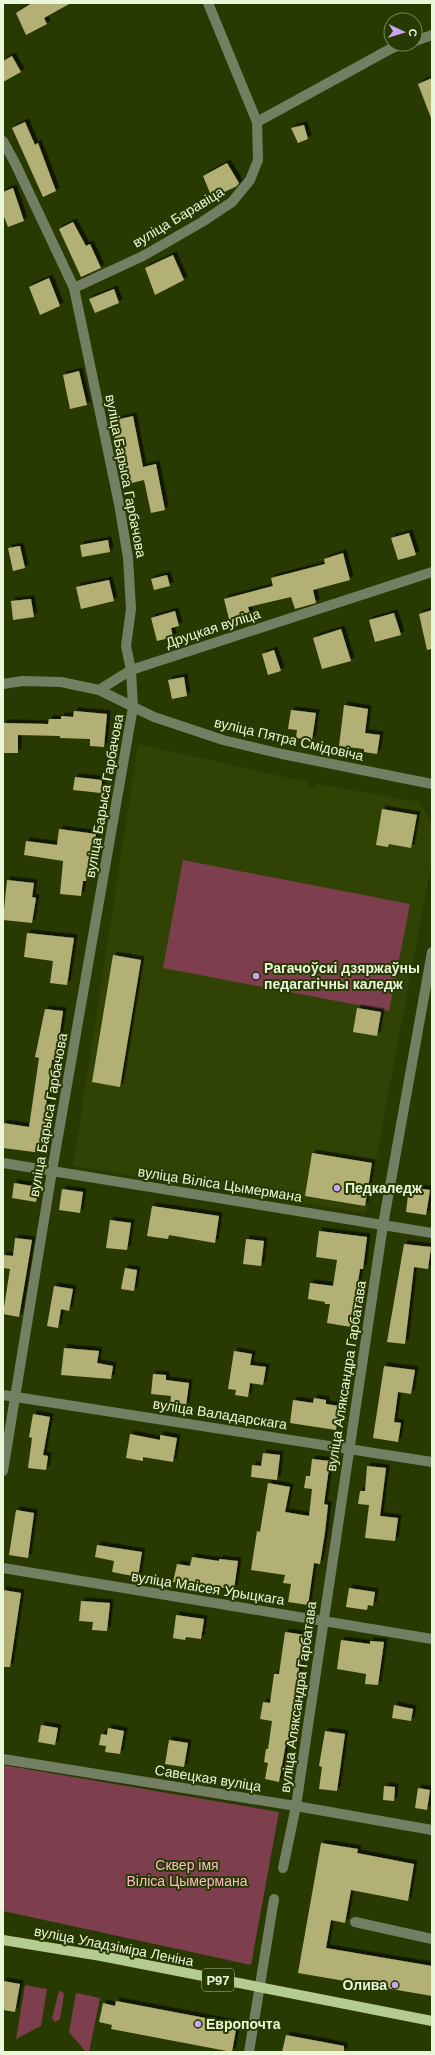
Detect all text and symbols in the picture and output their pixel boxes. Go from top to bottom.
north arrow [383,12,423,52]
text: С [407,28,419,37]
street label: вуліца Баравіца [129,183,227,251]
street label: вуліца Барыса Гарбачова [102,393,150,559]
street label: Друцкая вуліца [164,605,263,651]
street label: вуліца Барыса Гарбачова [82,713,126,879]
street label: вуліца Пятра Смідовіча [213,714,365,764]
place label: Рагачоўскі дзяржаўны педагагічны каледж [264,960,420,992]
marker: Рагачоўскі дзяржаўны педагагічны каледж [251,971,261,981]
street label: вуліца Барыса Гарбачова [26,1032,70,1198]
street label: вуліца Віліса Цымермана [137,1163,303,1205]
place label: Педкаледж [345,1180,423,1196]
marker: Педкаледж [332,1183,342,1193]
street label: вуліца Аляксандра Гарбатава [323,1279,369,1473]
street label: вуліца Валадарскага [152,1396,288,1433]
street label: вуліца Маісея Урыцкага [130,1568,286,1608]
street label: вуліца Аляксандра Гарбатава [277,1600,319,1794]
street label: Савецкая вуліца [154,1762,263,1794]
park label: Сквер імя Віліса Цымермана [127,1857,248,1889]
street label: вуліца Уладзіміра Леніна [33,1923,195,1969]
road number: Р97 [202,1969,234,1991]
place label: Олива [343,1977,387,1993]
marker: Олива [390,1980,400,1990]
place label: Европочта [206,2016,281,2032]
marker: Европочта [193,2019,203,2029]

